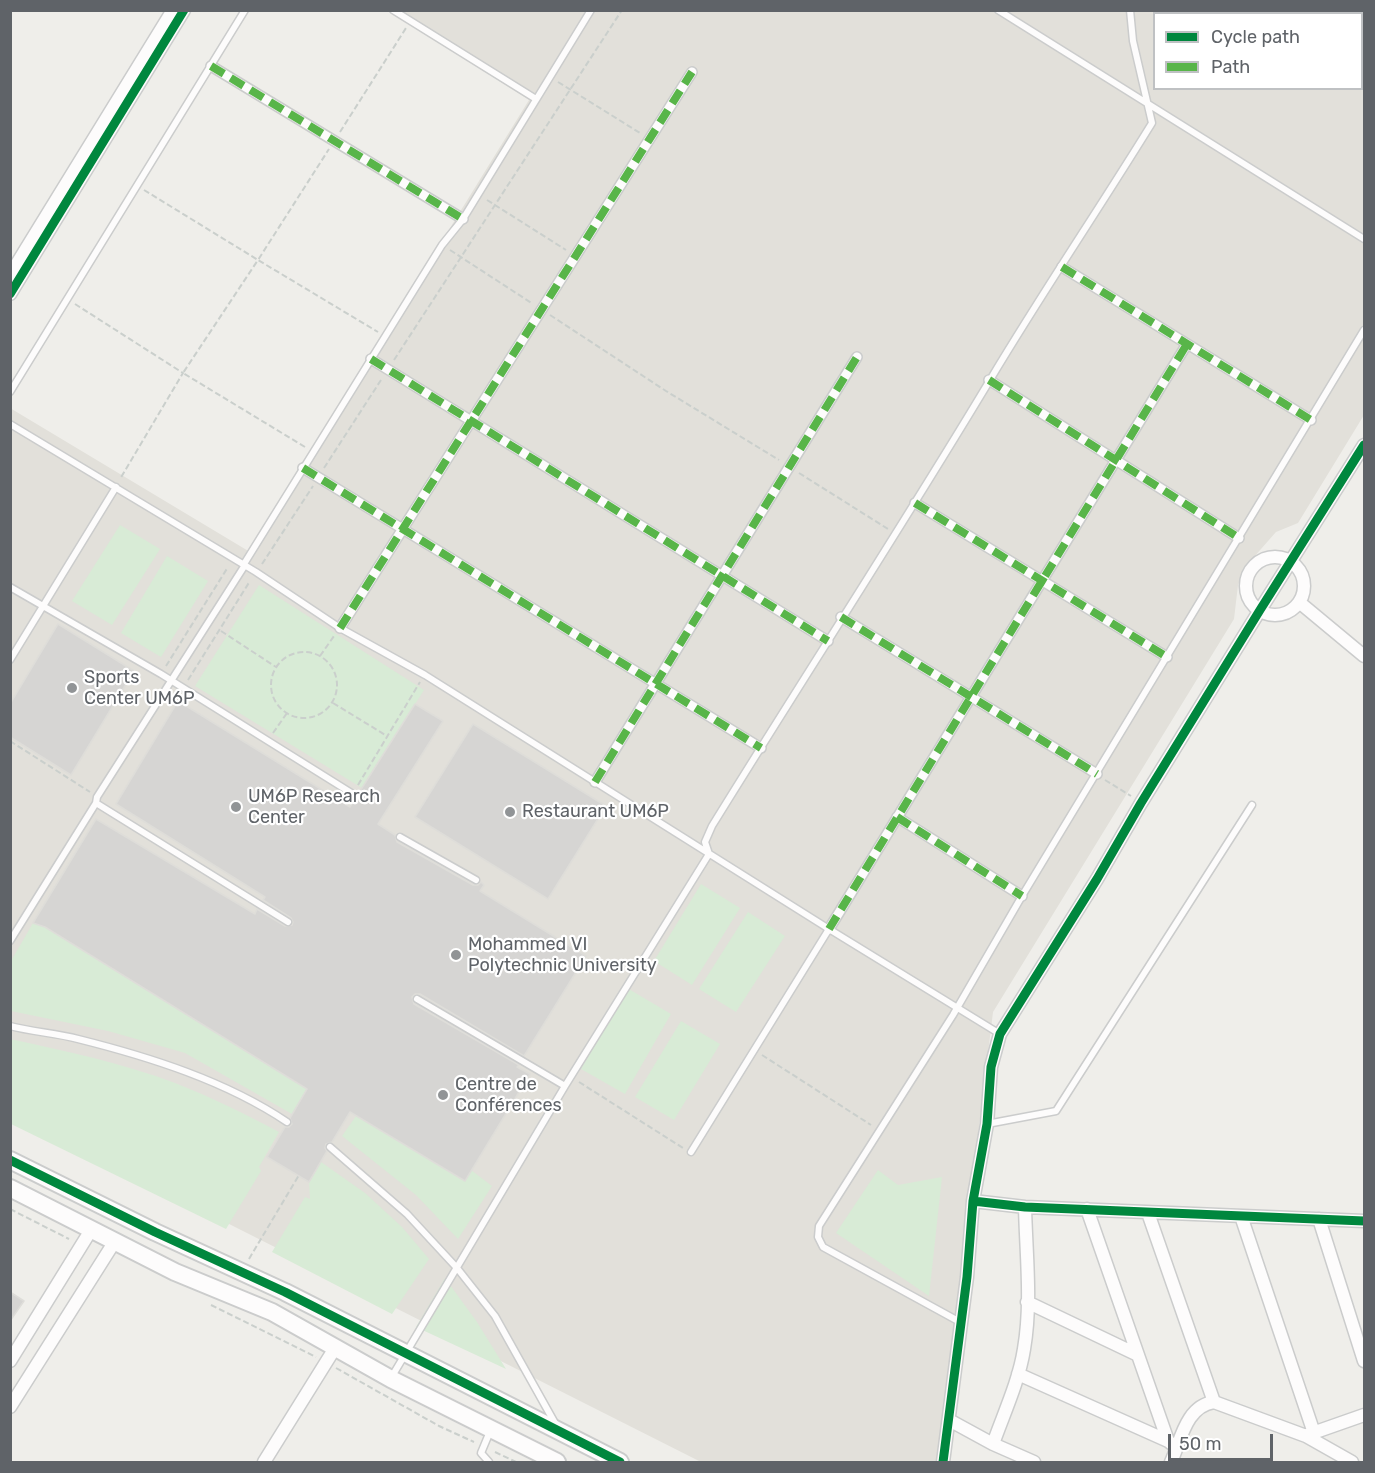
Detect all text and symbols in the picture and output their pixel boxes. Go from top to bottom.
legend [1153,12,1363,90]
text: Cycle path [1211,26,1300,48]
text: Path [1211,56,1250,78]
place label: Sports Center UM6P [84,667,195,710]
marker: Sports Center UM6P [65,681,79,695]
place label: UM6P Research Center [248,786,380,828]
marker: UM6P Research Center [229,800,243,814]
place label: Restaurant UM6P [522,801,669,823]
marker: Restaurant UM6P [503,805,517,819]
place label: Mohammed VI Polytechnic University [468,934,657,976]
marker: Mohammed VI Polytechnic University [449,948,463,962]
place label: Centre de Conférences [455,1074,562,1116]
marker: Centre de Conférences [436,1088,450,1102]
scale bar [1171,1422,1276,1460]
text: 50 m [1179,1433,1222,1455]

